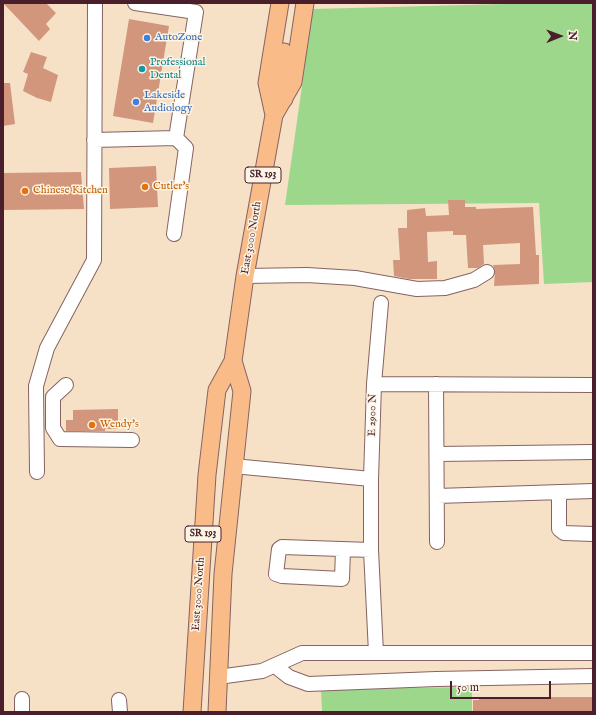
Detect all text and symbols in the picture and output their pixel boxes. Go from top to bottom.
north arrow [540,16,580,56]
place label: AutoZone [155,31,202,45]
text: N [565,31,579,41]
marker: AutoZone [142,33,152,43]
place label: Professional Dental [150,56,205,82]
marker: Professional Dental [137,64,147,74]
place label: Lakeside Audiology [144,89,192,115]
marker: Lakeside Audiology [131,97,141,107]
road number: SR 193 [245,167,281,183]
place label: Cutler's [153,180,189,194]
marker: Cutler's [140,182,150,192]
place label: Chinese Kitchen [33,184,108,198]
marker: Chinese Kitchen [20,186,30,196]
street label: East 3000 North [239,200,265,276]
street label: E 2900 N [366,394,380,436]
place label: Wendy's [100,418,139,432]
marker: Wendy's [87,420,97,430]
road number: SR 193 [185,526,221,542]
street label: East 3000 North [190,557,208,631]
scale bar [452,673,553,699]
text: 50 m [457,680,479,695]

